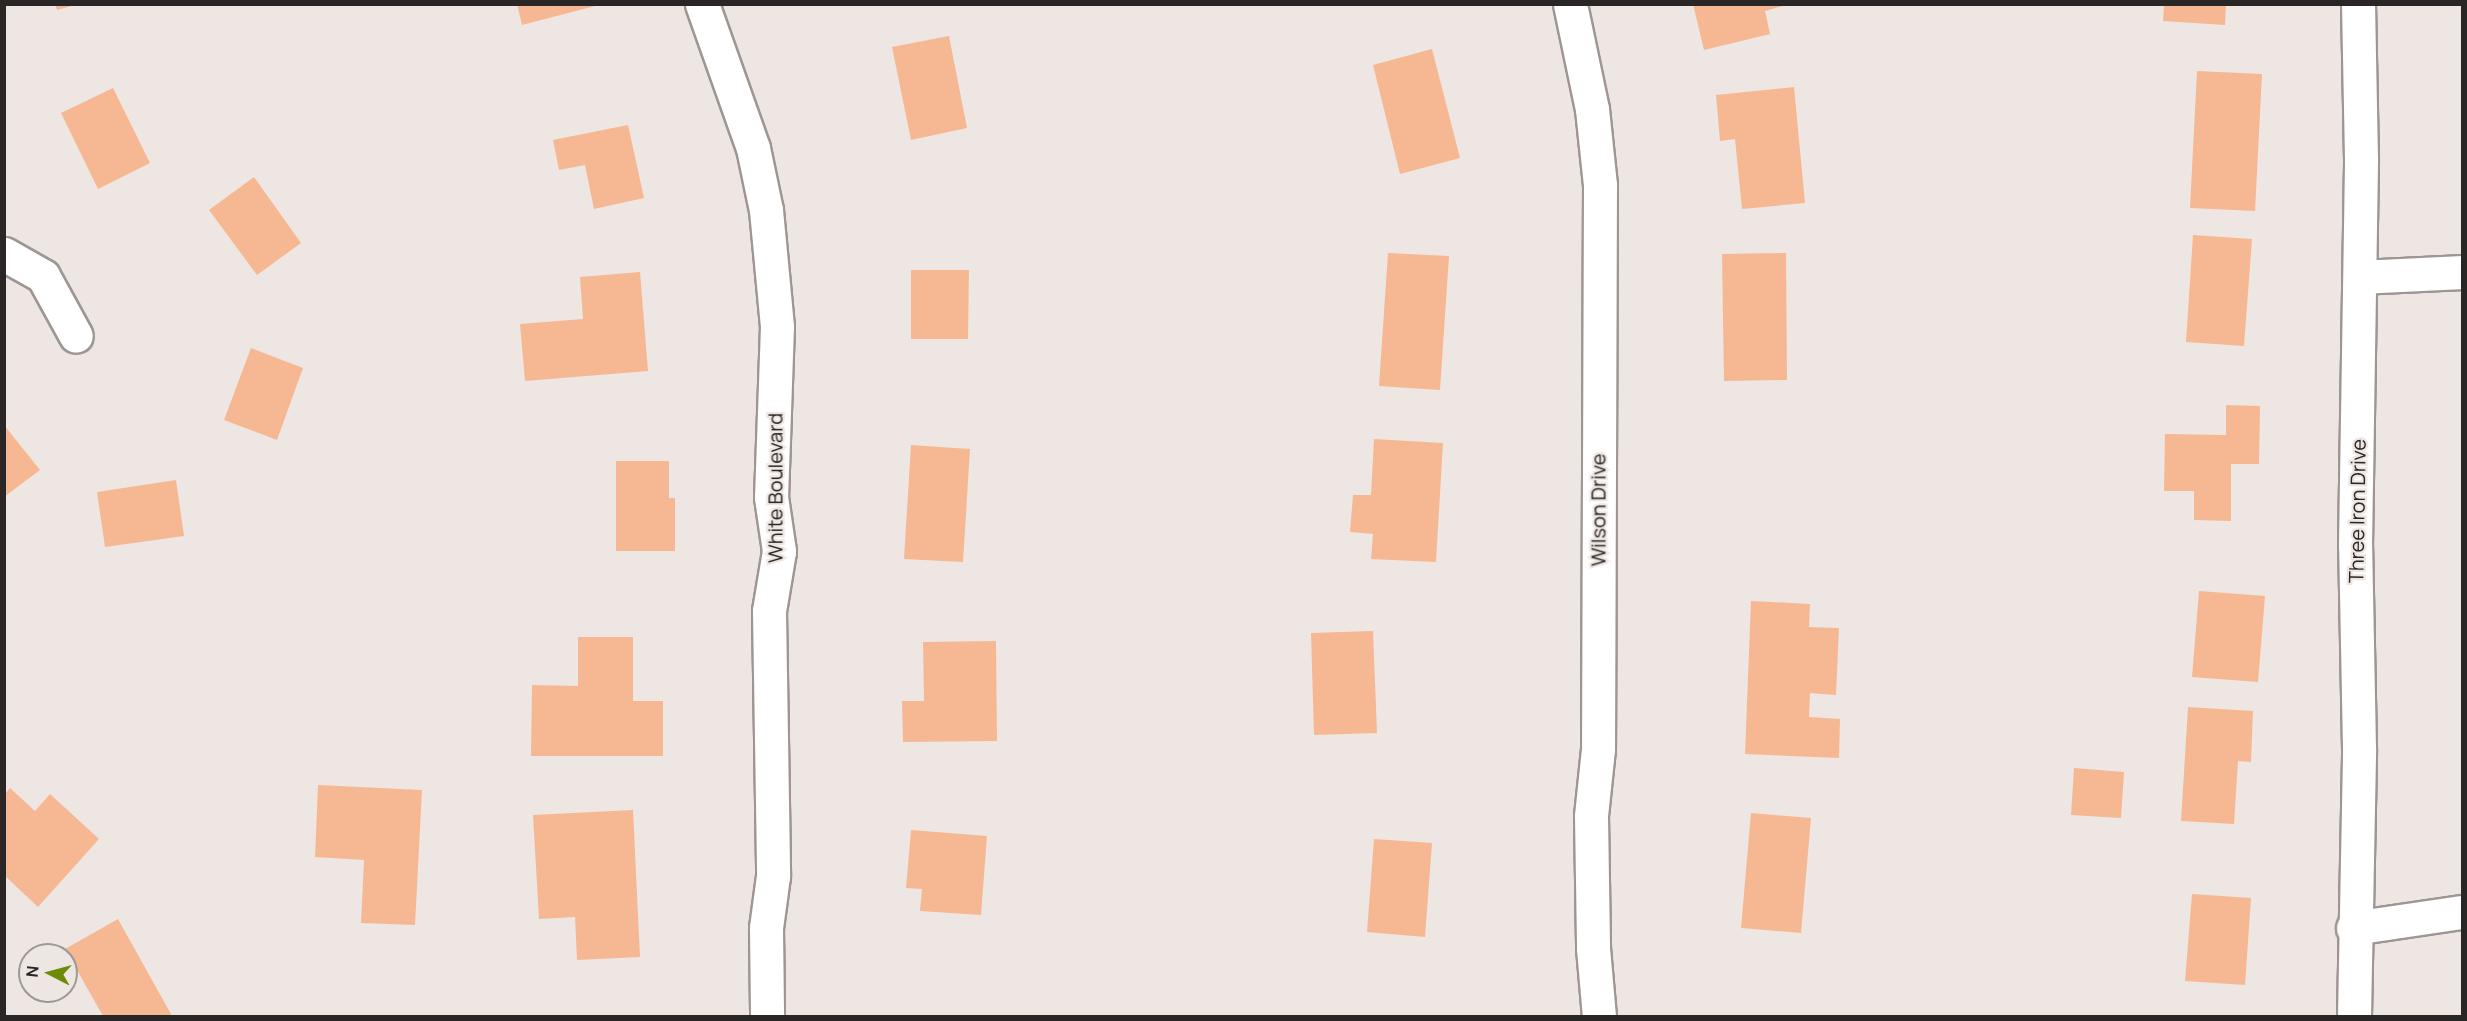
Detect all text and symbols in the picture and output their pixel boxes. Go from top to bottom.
street label: White Boulevard [763,413,787,563]
street label: Three Iron Drive [2344,439,2370,583]
street label: Wilson Drive [1586,454,1610,566]
north arrow [18,943,78,1003]
text: N [21,964,44,978]

